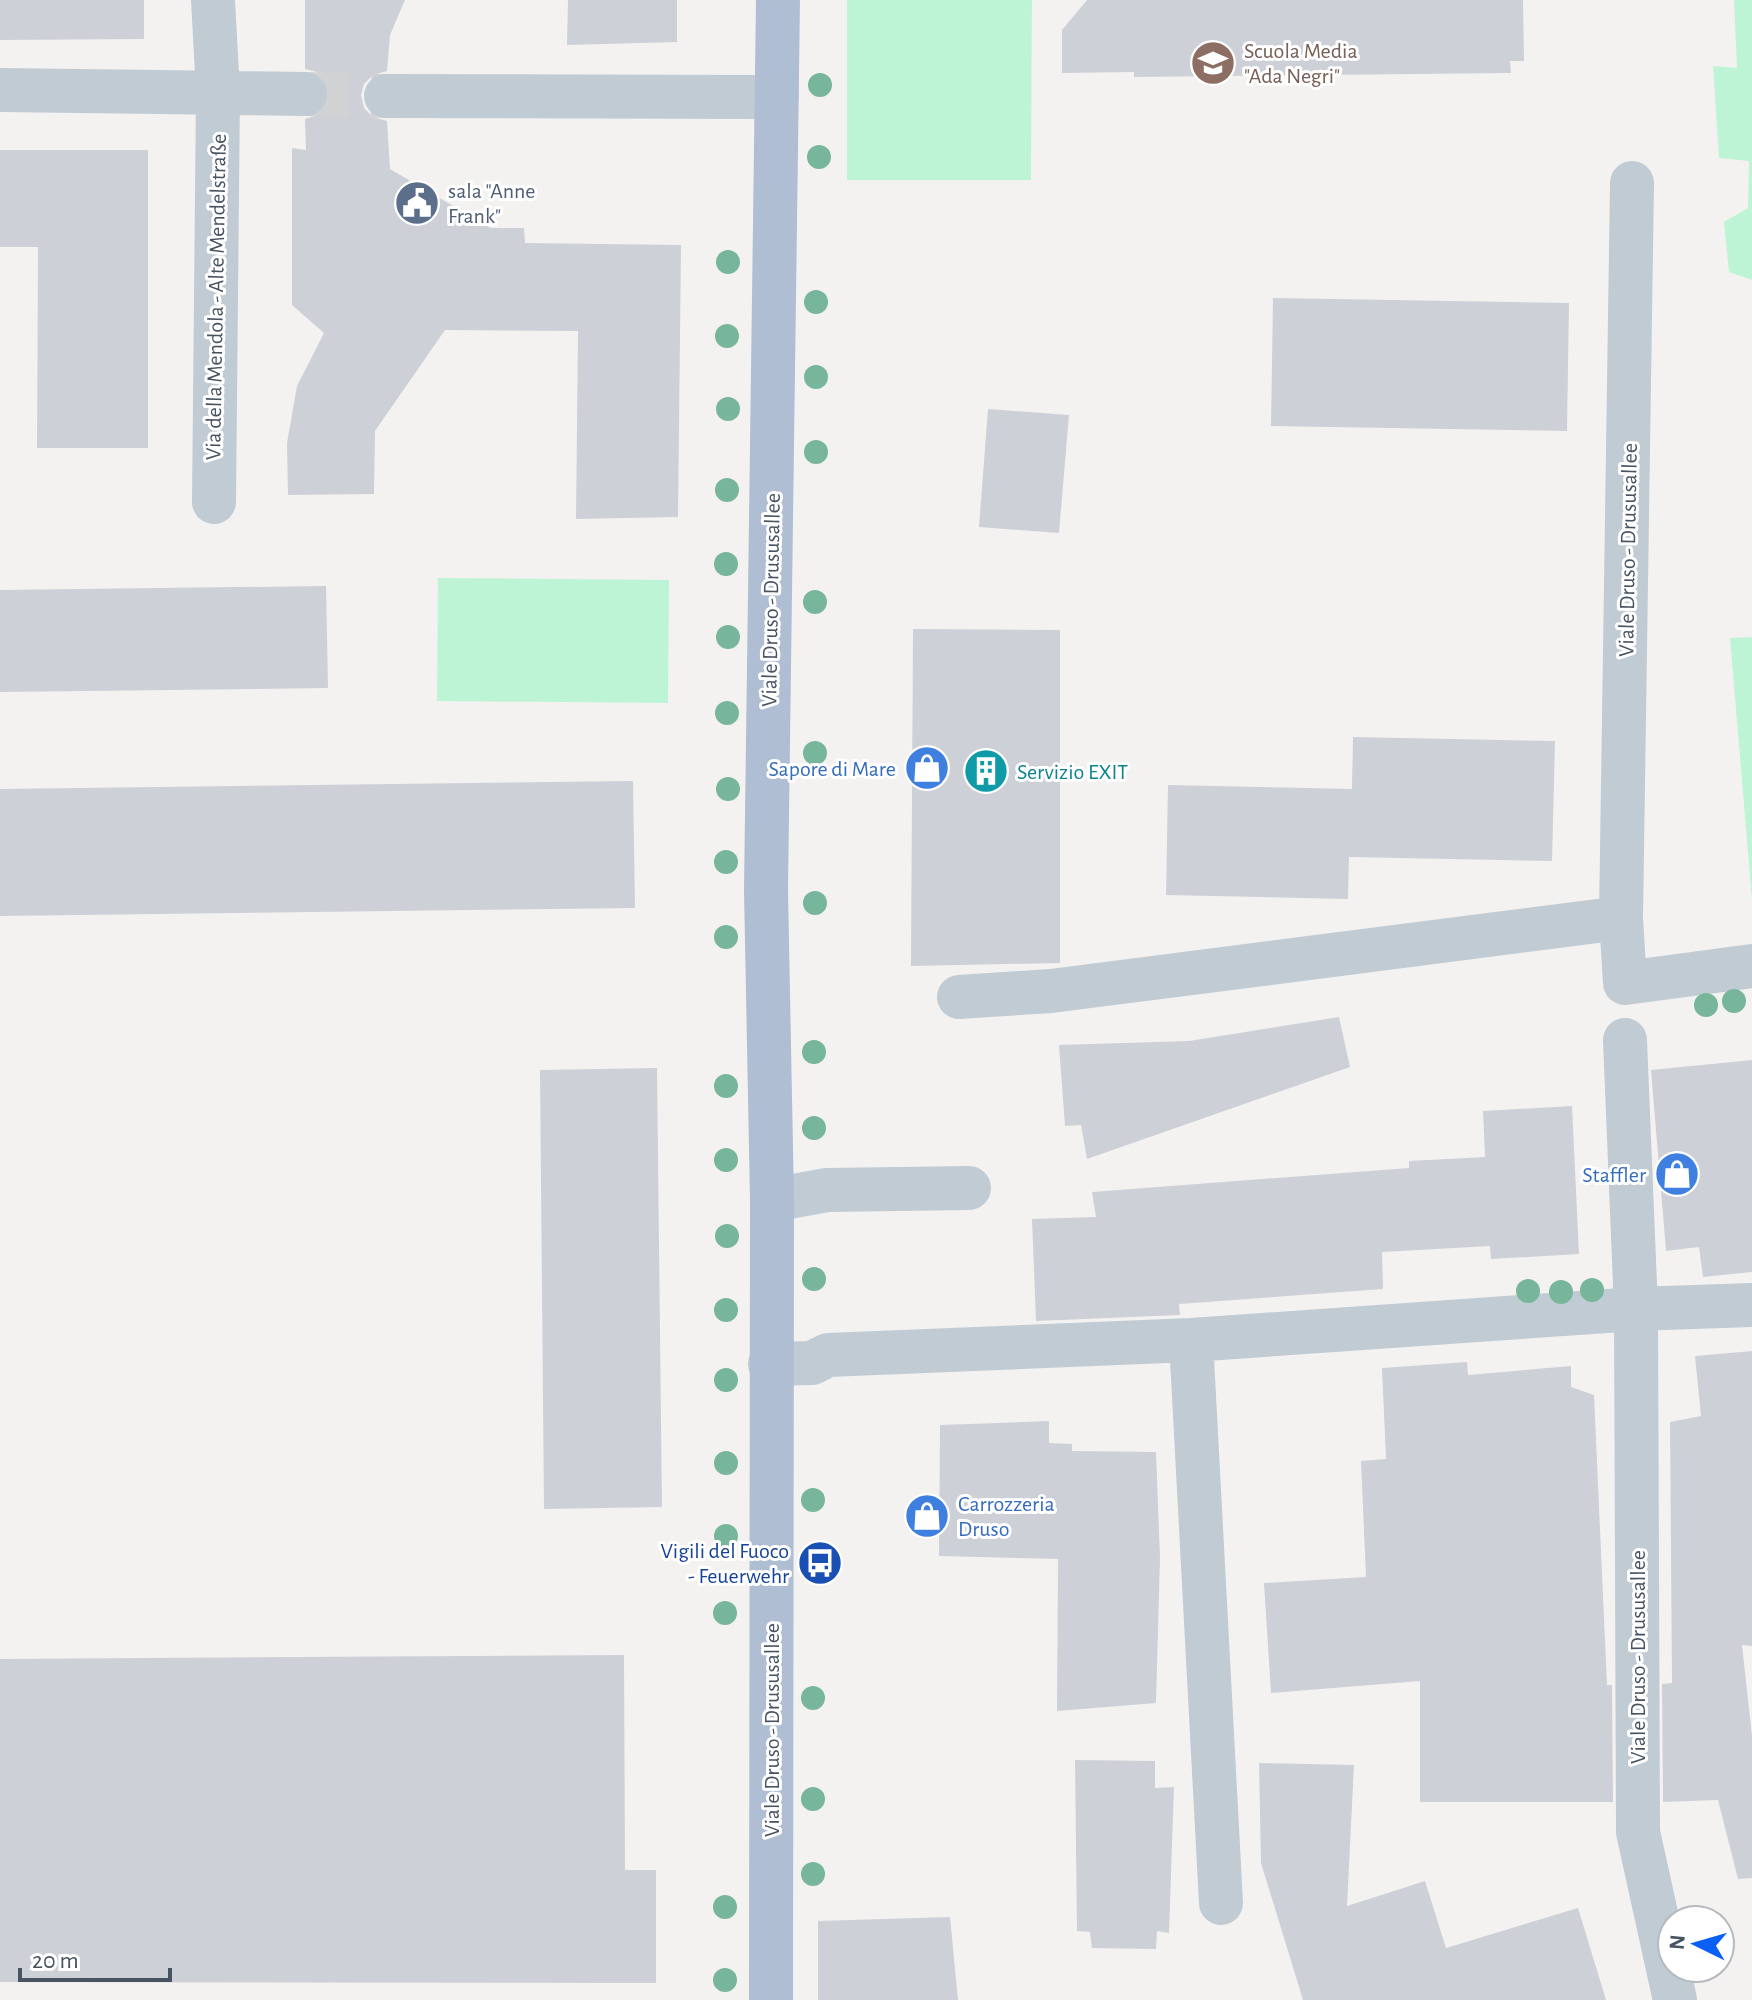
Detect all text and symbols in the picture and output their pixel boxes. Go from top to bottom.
school or university icon: Scuola Media "Ada Negri" [1189,39,1237,87]
place label: Scuola Media "Ada Negri" [1244,40,1358,87]
street label: Via della Mendola - Alte Mendelstraße [202,134,230,460]
public building icon: sala "Anne Frank" [393,179,441,227]
place label: sala "Anne Frank" [448,180,536,227]
street label: Viale Druso - Drususallee [1615,443,1641,657]
street label: Viale Druso - Drususallee [758,493,784,707]
shop icon: Sapore di Mare [903,744,951,792]
building icon: Servizio EXIT [962,747,1010,795]
place label: Sapore di Mare [769,758,896,780]
place label: Servizio EXIT [1017,761,1128,783]
shop icon: Staffler [1653,1150,1701,1198]
place label: Staffler [1582,1164,1646,1186]
shop icon: Carrozzeria Druso [903,1492,951,1540]
place label: Carrozzeria Druso [958,1493,1055,1540]
bus stop icon: Vigili del Fuoco - Feuerwehr [796,1539,844,1587]
place label: Vigili del Fuoco - Feuerwehr [660,1540,789,1587]
street label: Viale Druso - Drususallee [1627,1550,1649,1764]
street label: Viale Druso - Drususallee [761,1623,783,1837]
north arrow [1656,1904,1736,1984]
scale bar [20,1932,170,1982]
text: N [1665,1934,1689,1951]
text: 20 m [32,1949,79,1973]

